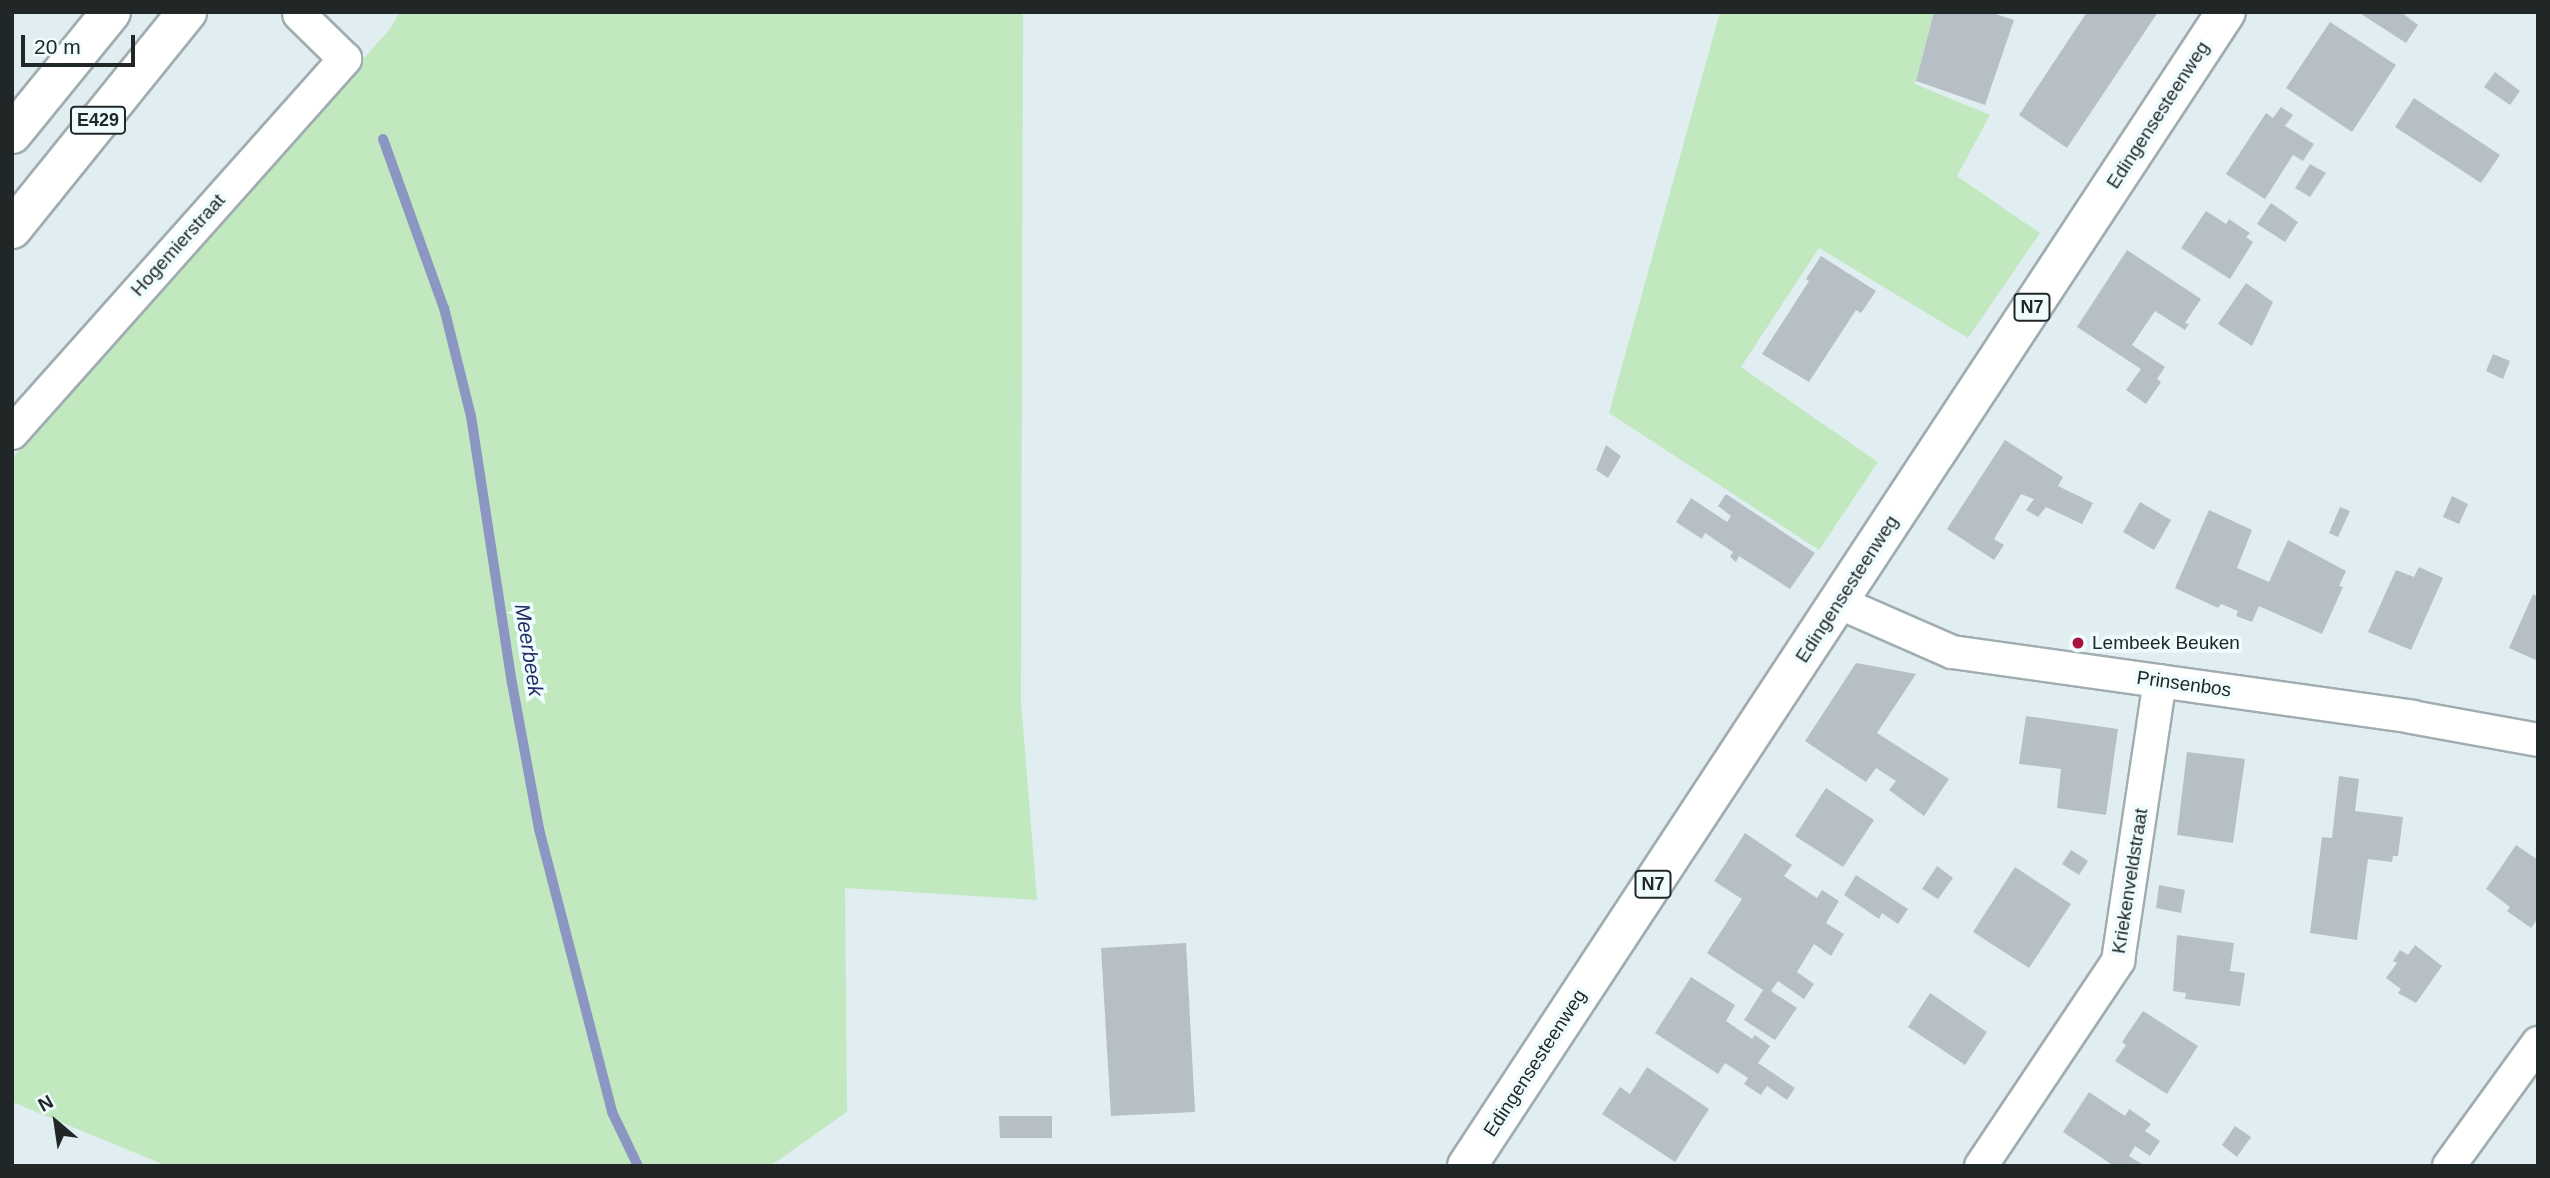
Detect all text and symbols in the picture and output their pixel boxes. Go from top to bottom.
scale bar [24,21,138,65]
text: 20 m [34,35,81,58]
street label: Edingensesteenweg [2102,37,2214,193]
road number: E429 [68,106,128,134]
street label: Hogemierstraat [126,189,230,301]
road number: N7 [2013,292,2051,321]
street label: Edingensesteenweg [1791,511,1903,667]
water label: Meerbeek [509,602,549,698]
place label: Lembeek Beuken [2092,632,2240,654]
marker: Lembeek Beuken [2070,635,2086,651]
street label: Prinsenbos [2135,666,2233,702]
street label: Kriekenveldstraat [2107,807,2153,955]
road number: N7 [1634,870,1672,898]
street label: Edingensesteenweg [1479,985,1591,1141]
north arrow [21,1087,91,1157]
text: N [34,1091,57,1116]

